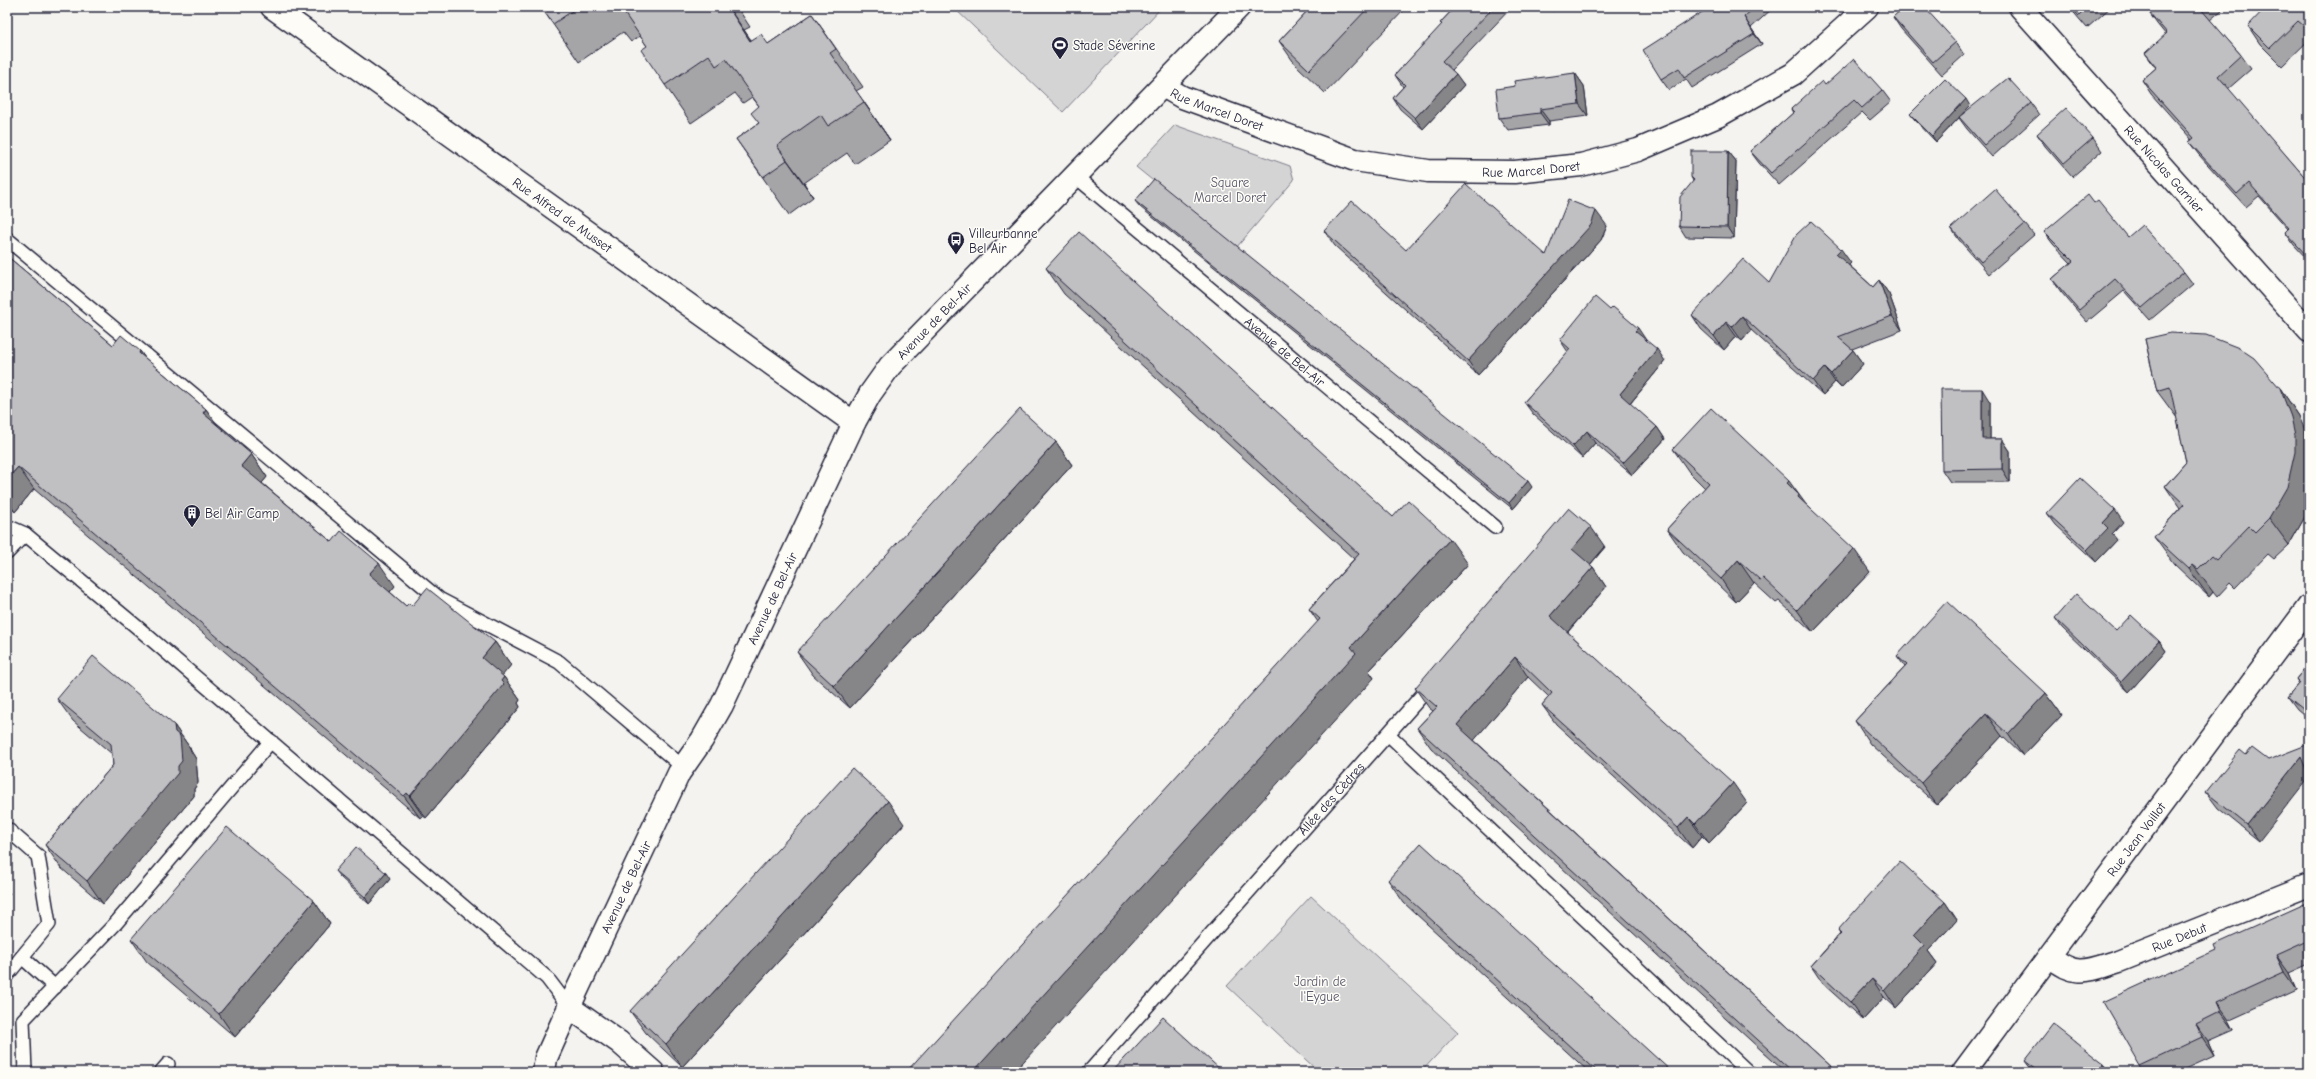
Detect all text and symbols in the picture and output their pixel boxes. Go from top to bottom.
sports icon: Stade Séverine [1050,35,1070,60]
place label: Stade Séverine [1073,38,1156,53]
street label: Rue Marcel Doret [1168,85,1267,134]
street label: Rue Nicolas Garnier [2121,122,2208,216]
street label: Rue Marcel Doret [1482,158,1582,180]
street label: Rue Alfred de Musset [510,174,616,256]
park label: Square Marcel Doret [1194,175,1268,205]
place label: Villeurbanne Bel Air [969,226,1038,256]
bus stop icon: Villeurbanne Bel Air [946,230,966,255]
street label: Avenue de Bel-Air [894,279,975,362]
street label: Avenue de Bel-Air [1242,314,1329,390]
building icon: Bel Air Camp [182,503,202,528]
place label: Bel Air Camp [205,506,279,521]
street label: Avenue de Bel-Air [744,549,800,647]
street label: Allée des Cèdres [1295,759,1367,838]
street label: Rue Jean Voillot [2104,798,2169,879]
street label: Avenue de Bel-Air [598,837,654,935]
street label: Rue Debut [2150,919,2210,955]
park label: Jardin de l'Eygue [1294,974,1347,1004]

